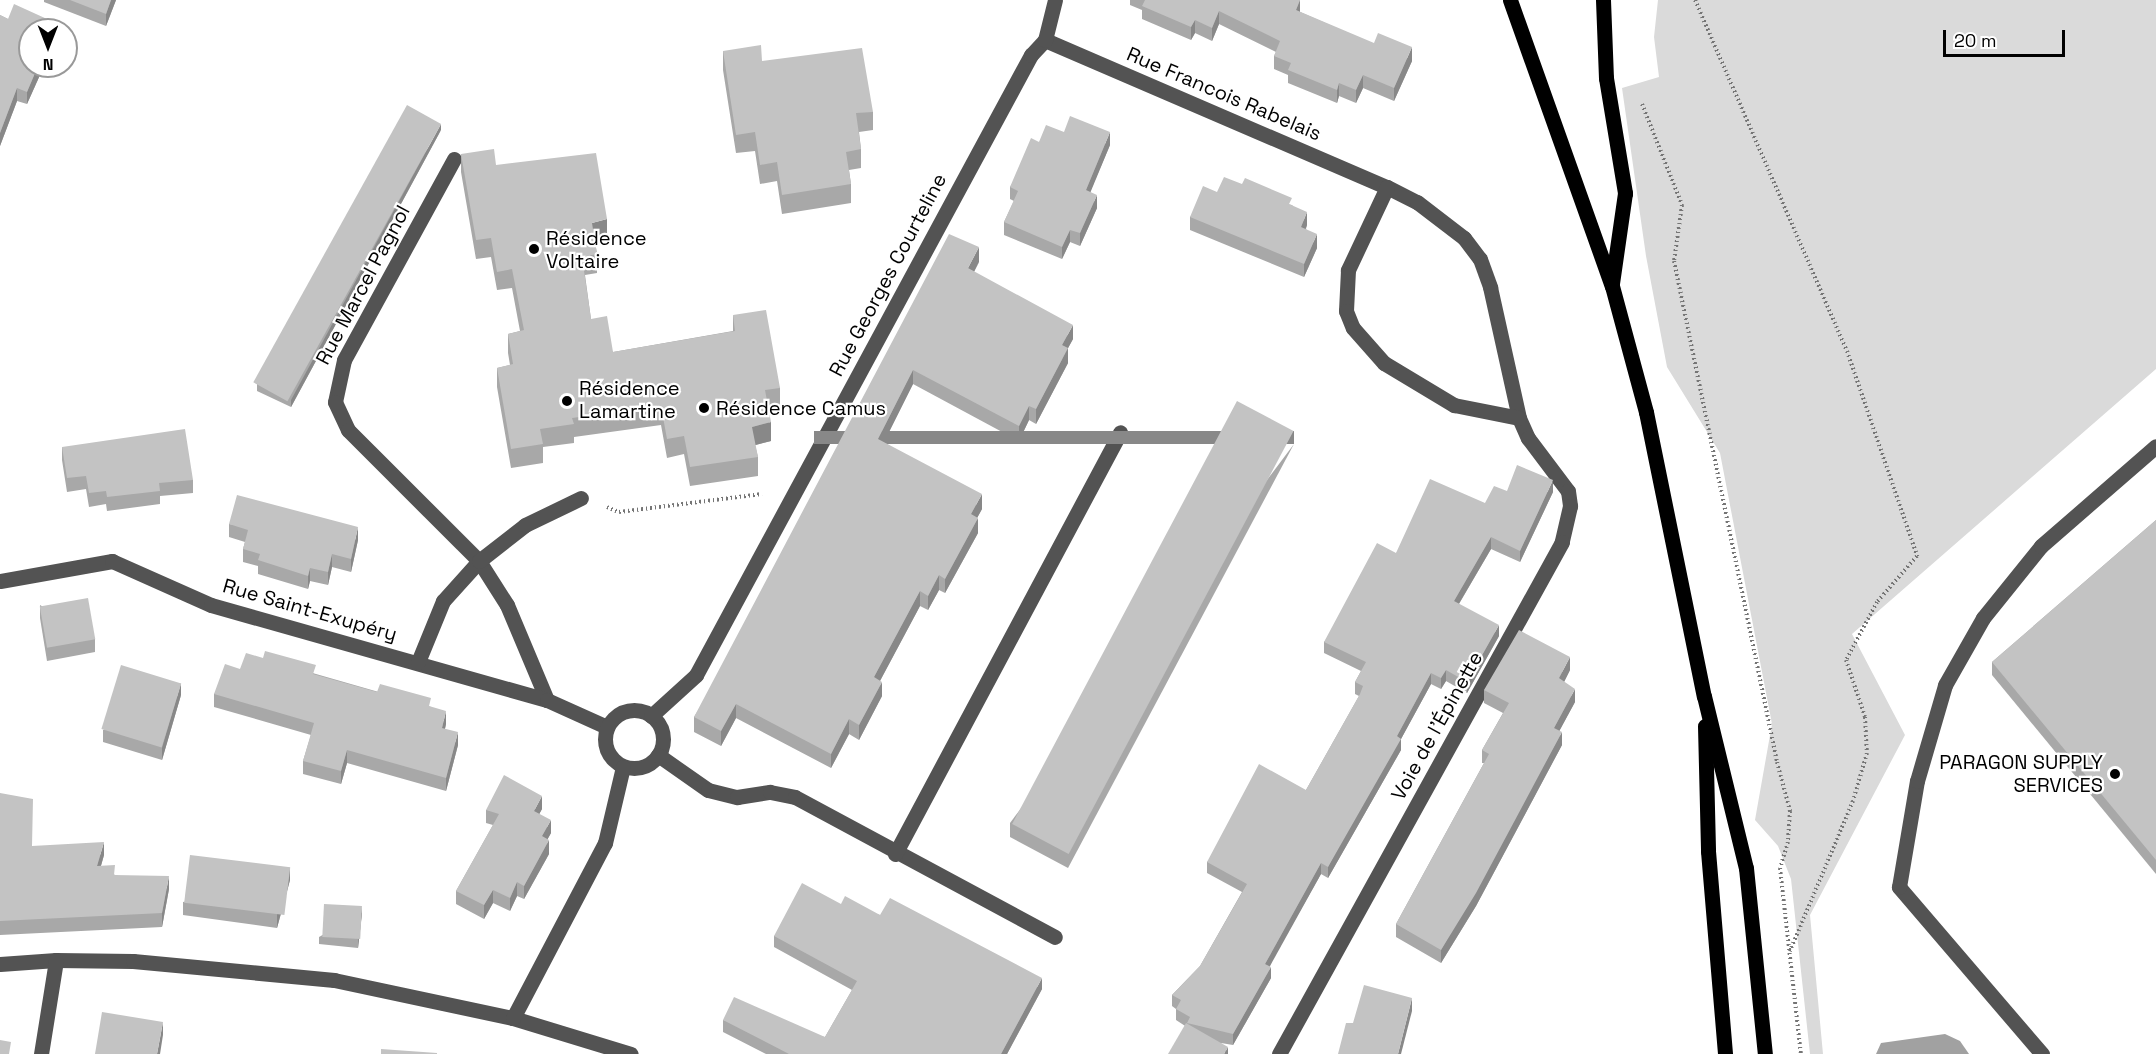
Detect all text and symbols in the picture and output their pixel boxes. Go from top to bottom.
north arrow [18,18,78,78]
scale bar [1946,18,2068,56]
text: 20 m [1954,29,1997,52]
street label: Rue Francois Rabelais [1123,42,1325,146]
text: N [43,54,53,75]
street label: Rue Georges Courteline [824,169,952,381]
street label: Rue Marcel Pagnol [311,201,415,369]
place label: Résidence Voltaire [546,226,647,273]
marker: Résidence Voltaire [527,242,541,256]
place label: Résidence Lamartine [579,377,680,424]
marker: Résidence Lamartine [560,394,574,408]
place label: Résidence Camus [716,396,886,420]
marker: Résidence Camus [697,401,711,415]
street label: Rue Saint-Exupéry [220,574,400,646]
street label: Voie de l'Épinette [1386,647,1488,805]
place label: PARAGON SUPPLY SERVICES [1939,750,2103,797]
marker: PARAGON SUPPLY SERVICES [2108,767,2122,781]

